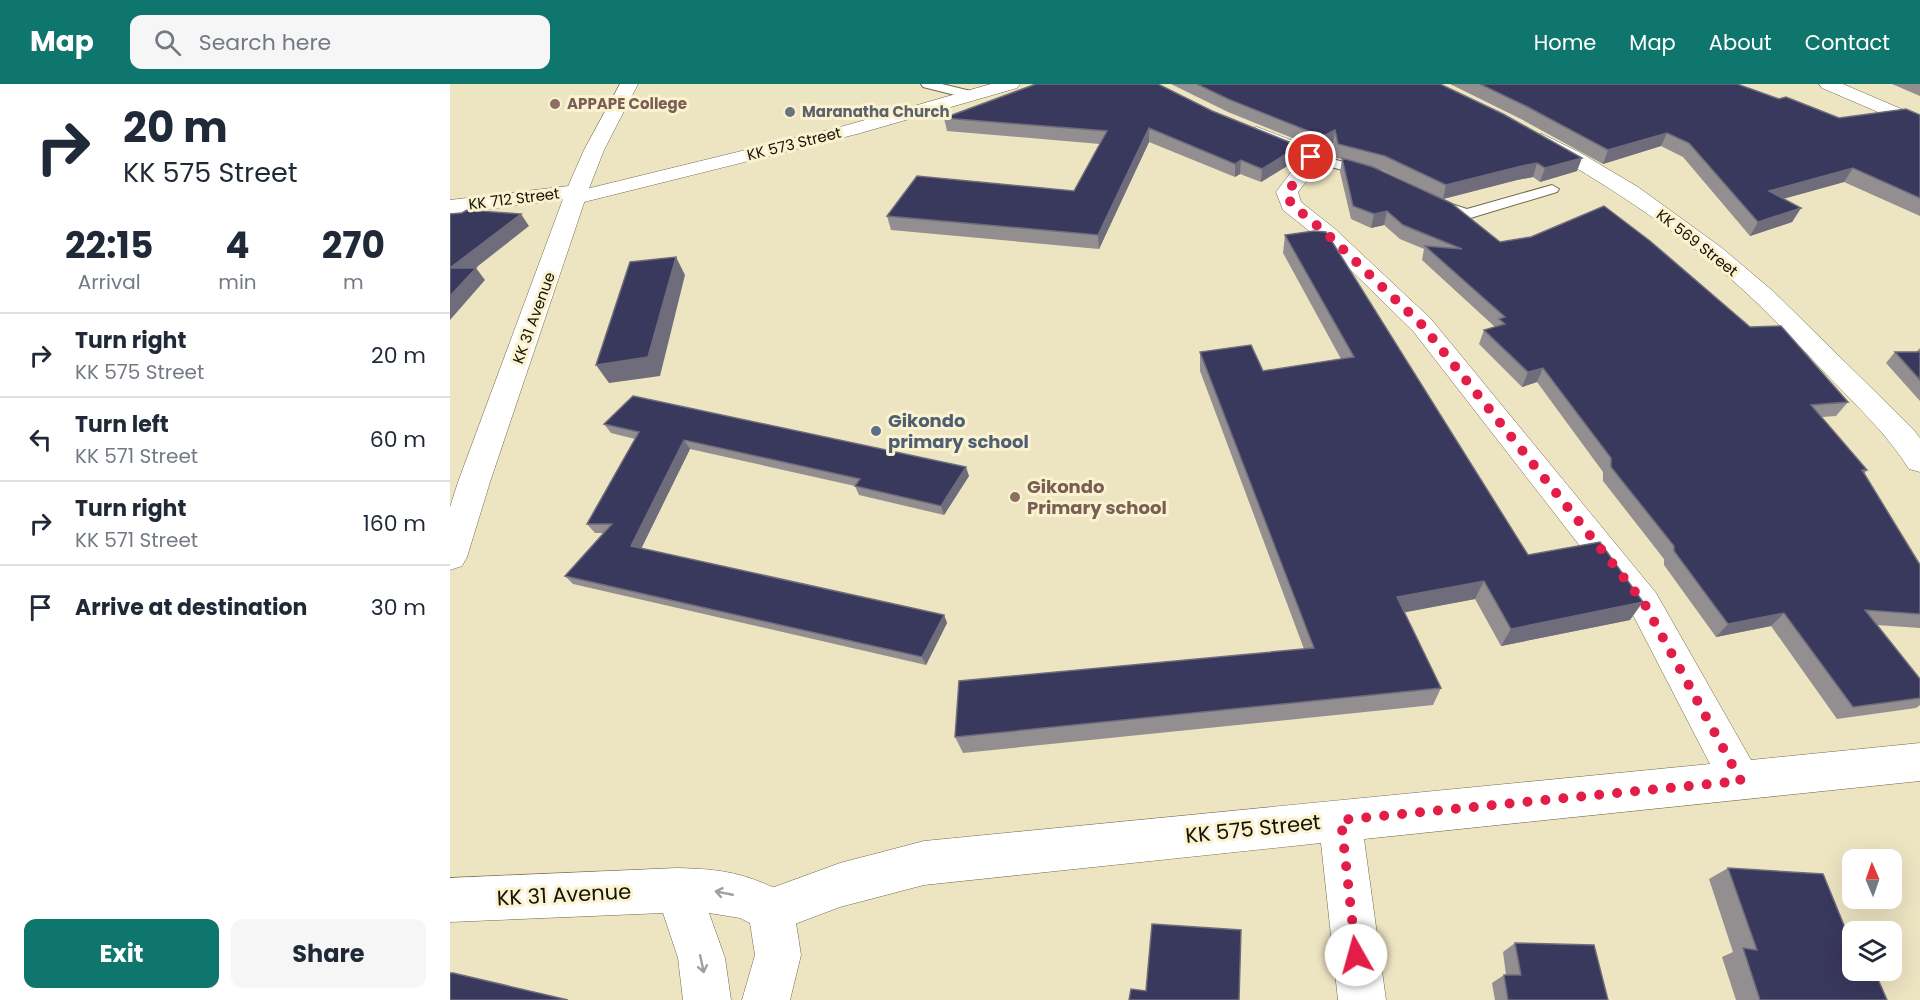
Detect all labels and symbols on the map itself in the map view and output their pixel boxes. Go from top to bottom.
place label: APPAPE College [567,93,687,114]
marker: APPAPE College [548,97,562,111]
place label: Maranatha Church [802,101,950,122]
marker: Maranatha Church [783,105,797,119]
street label: KK 573 Street [745,122,843,165]
pin [1285,131,1336,182]
street label: KK 712 Street [467,183,561,215]
street label: KK 569 Street [1652,204,1743,281]
street label: KK 31 Avenue [507,269,560,367]
place label: Gikondo primary school [888,408,1029,454]
marker: Gikondo primary school [869,424,883,438]
place label: Gikondo Primary school [1027,474,1167,520]
marker: Gikondo Primary school [1008,490,1022,504]
street label: KK 575 Street [1184,807,1322,850]
north arrow [1842,849,1902,909]
street label: KK 31 Avenue [496,877,632,912]
one-way arrow [715,887,735,898]
position arrow [1324,923,1388,987]
one-way arrow [697,954,708,974]

